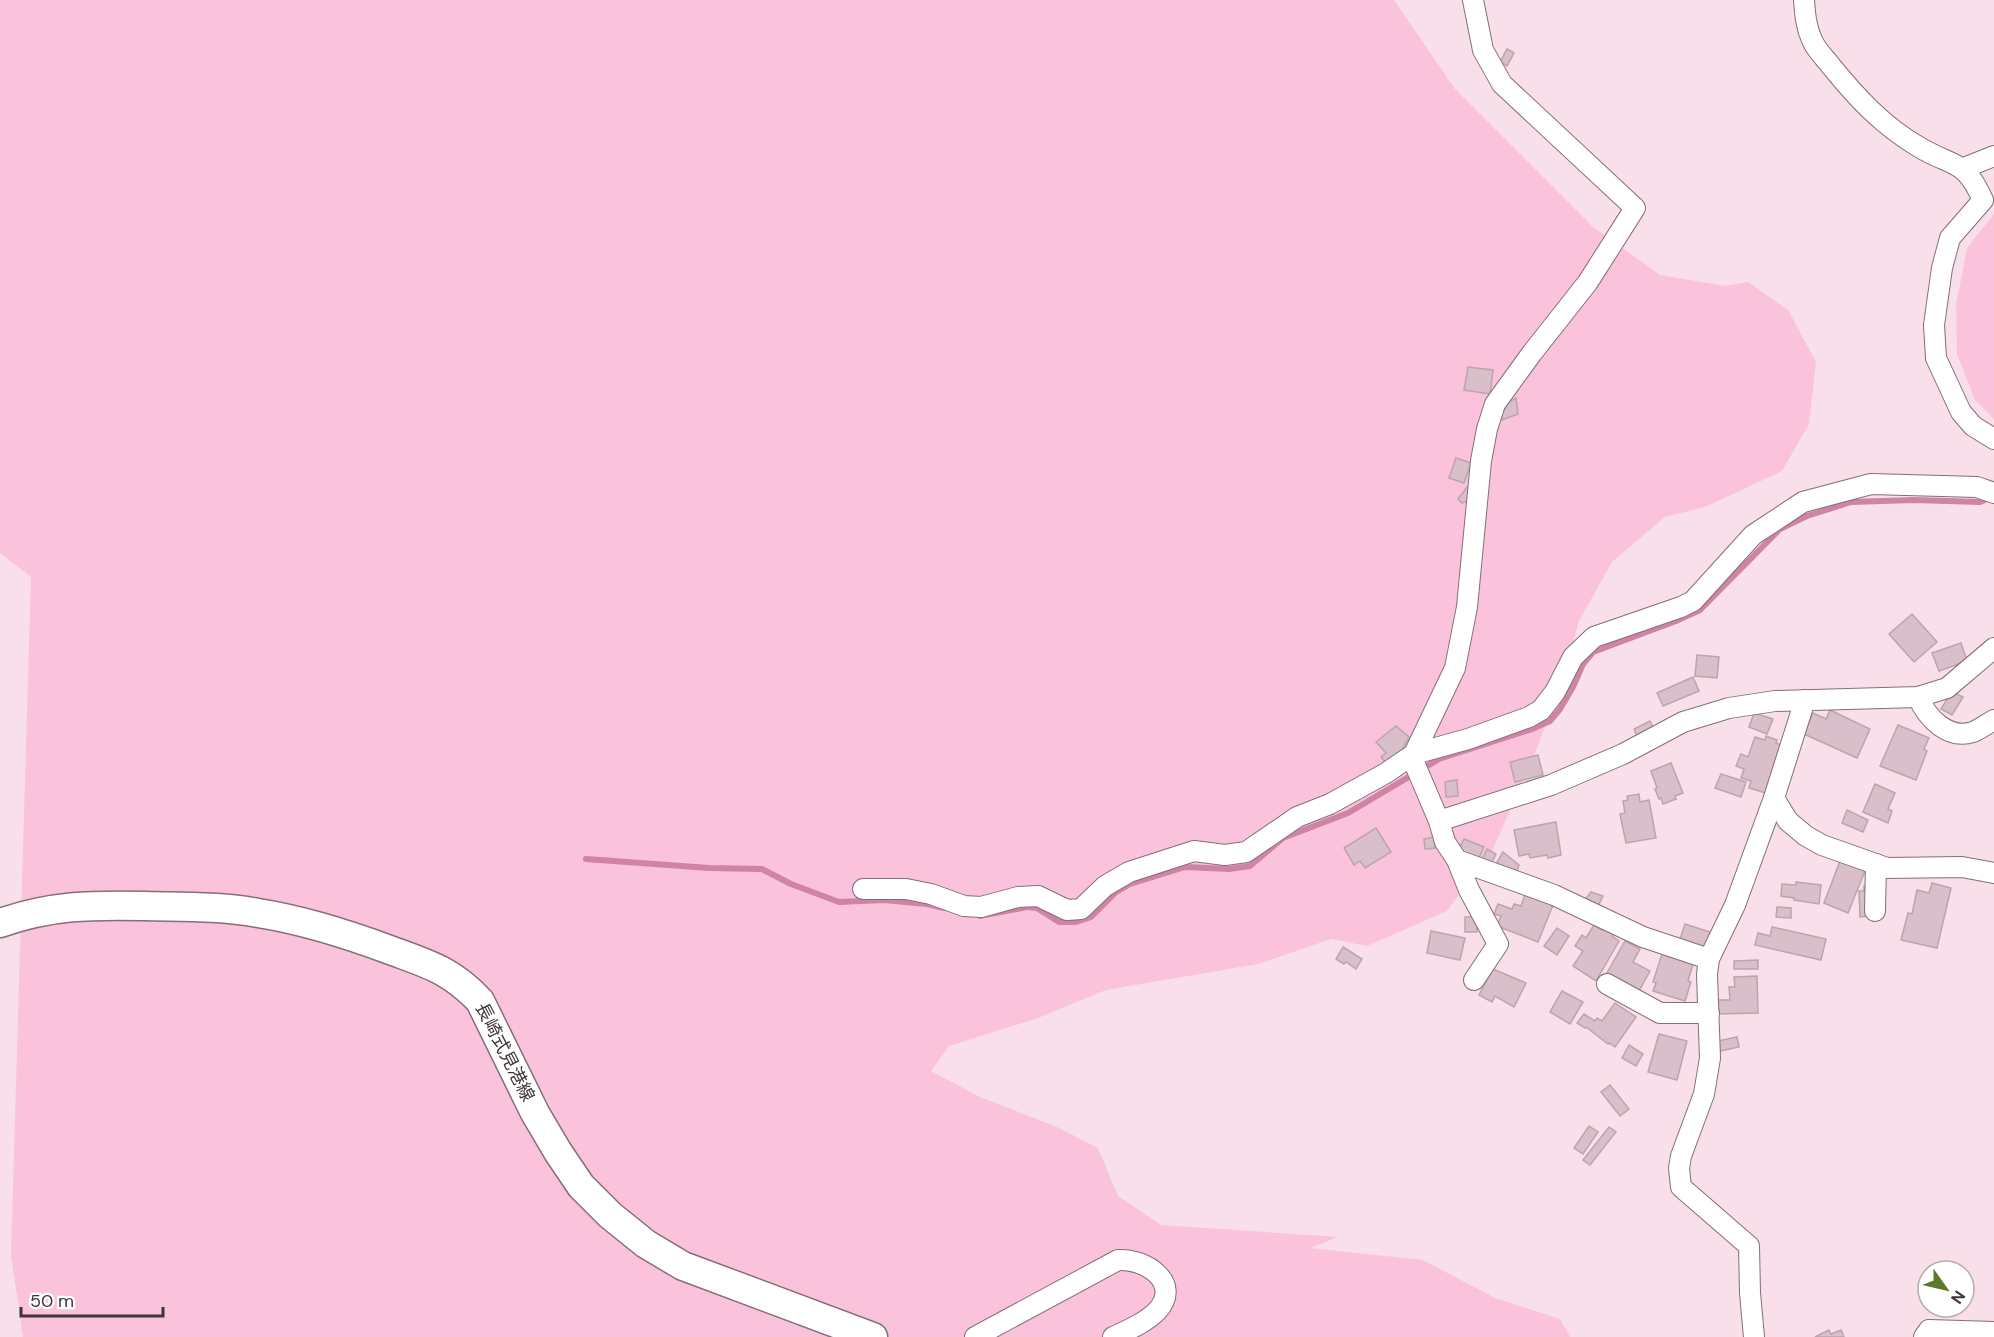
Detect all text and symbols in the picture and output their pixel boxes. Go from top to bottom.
street label: 長崎式見港線 [470,998,540,1106]
north arrow [1916,1259,1976,1319]
scale bar [21,1280,164,1318]
text: N [1946,1286,1970,1308]
text: 50 m [30,1289,74,1313]

